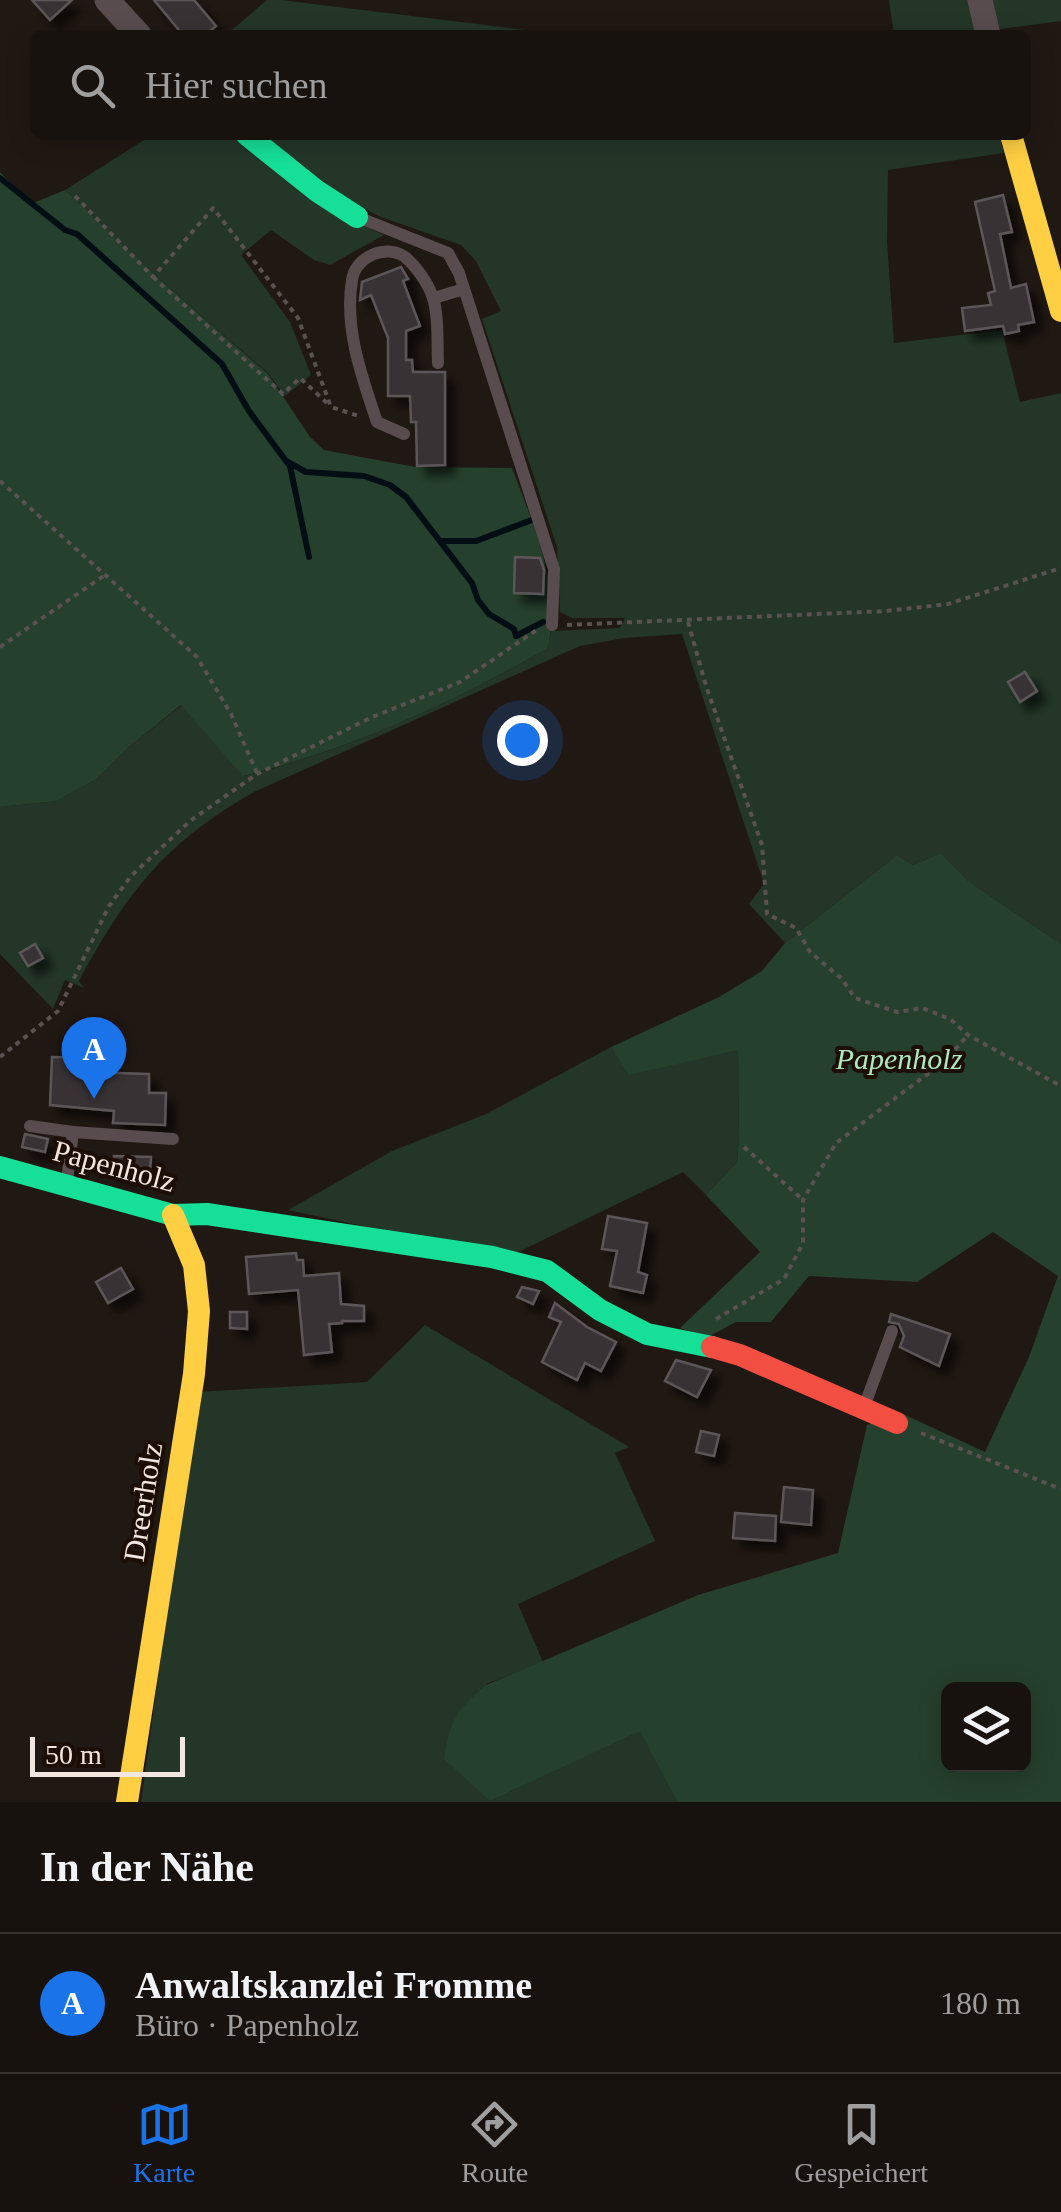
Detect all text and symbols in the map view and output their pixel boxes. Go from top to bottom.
search box [30,30,1031,140]
icon: search [65,58,120,113]
text: Hier suchen [145,64,328,106]
your location [497,715,548,766]
pin: A [62,1016,126,1099]
park label: Papenholz [835,1042,963,1075]
street label: Papenholz [50,1133,179,1198]
street label: Dreerholz [117,1440,168,1564]
map controls [941,1682,1031,1772]
button: layers [941,1682,1031,1772]
scale bar [30,1732,185,1776]
text: 50 m [45,1739,102,1770]
text: In der Nähe [40,1844,254,1890]
text: Anwaltskanzlei Fromme [135,1964,532,2006]
text: A [61,1985,84,2021]
text: 180 m [940,1985,1021,2021]
text: Büro · Papenholz [135,2007,359,2043]
tab: Karte [133,2097,195,2189]
tab: Route [461,2097,528,2189]
tab: Gespeichert [794,2097,928,2189]

